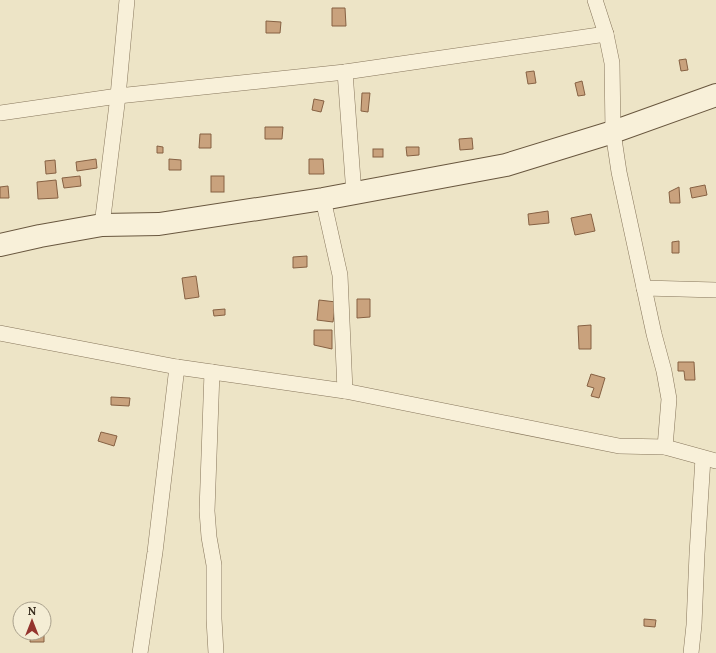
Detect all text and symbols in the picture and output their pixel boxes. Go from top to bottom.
north arrow [12,601,52,641]
text: N [28,604,37,618]

